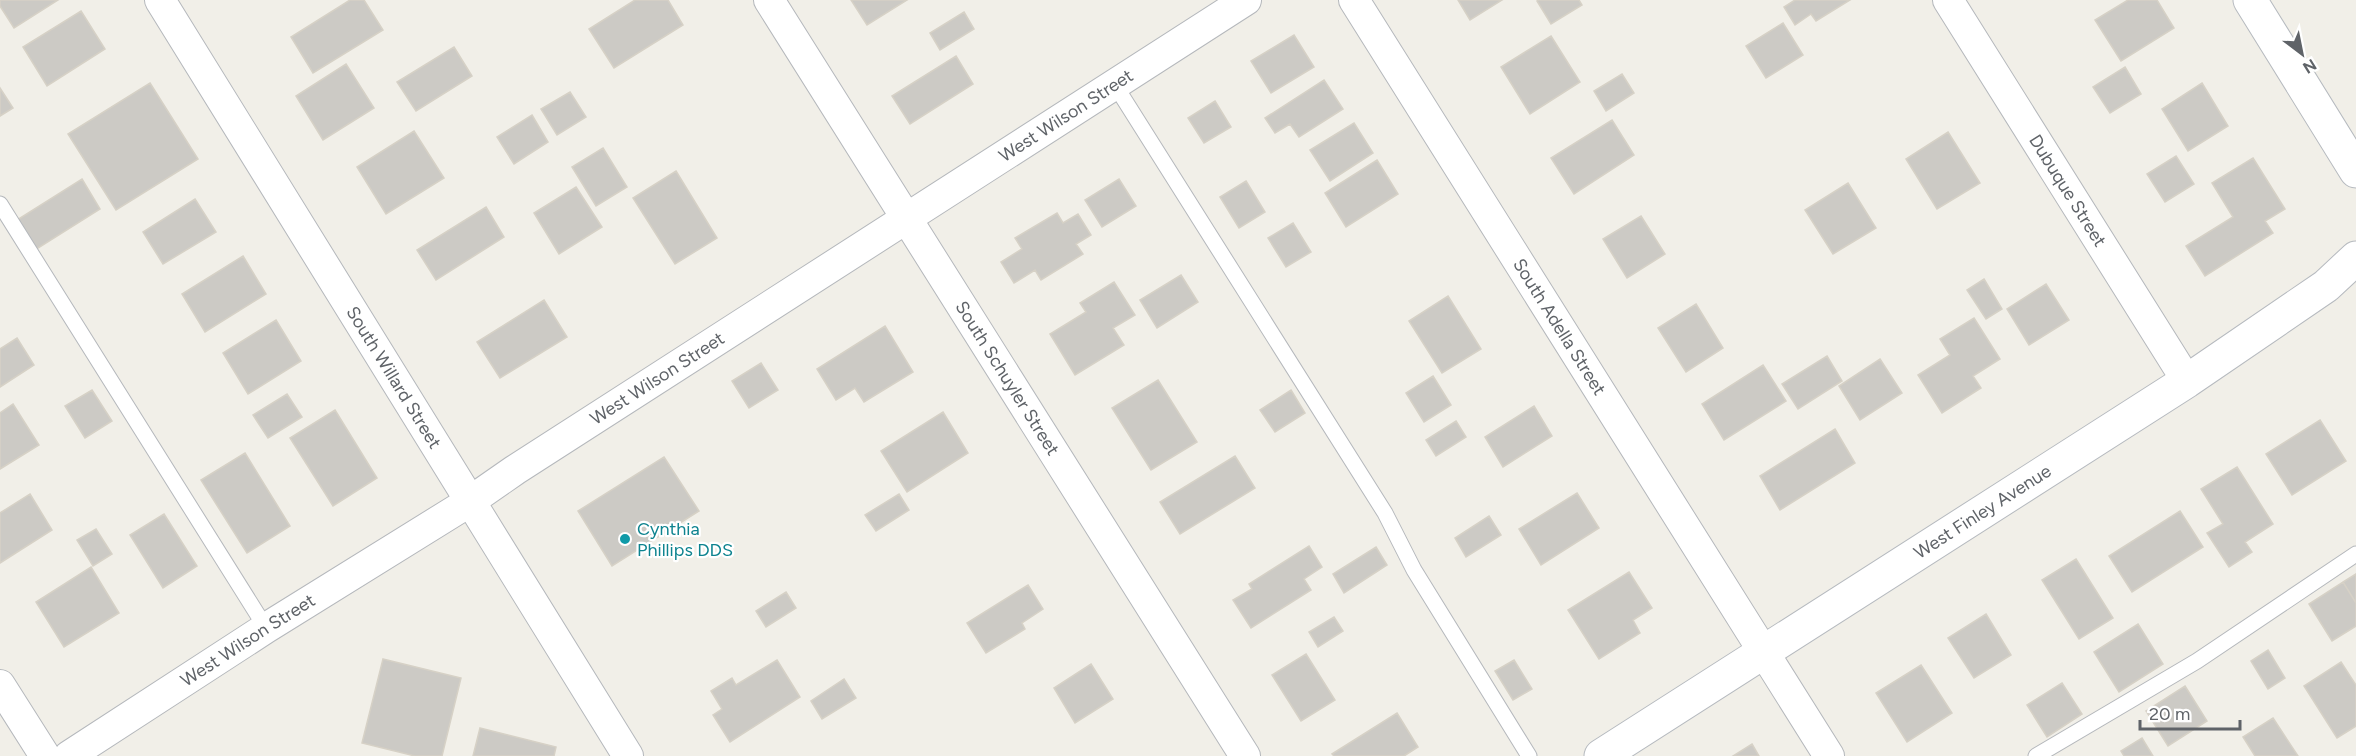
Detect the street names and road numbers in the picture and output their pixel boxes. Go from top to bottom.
street label: West Wilson Street [995,64,1137,167]
street label: Dubuque Street [2024,130,2111,251]
street label: South Adella Street [1508,254,1611,399]
street label: South Schuyler Street [950,297,1064,460]
street label: South Willard Street [341,302,446,453]
street label: West Wilson Street [586,327,729,430]
street label: West Finley Avenue [1910,460,2055,564]
street label: West Wilson Street [177,589,319,691]

